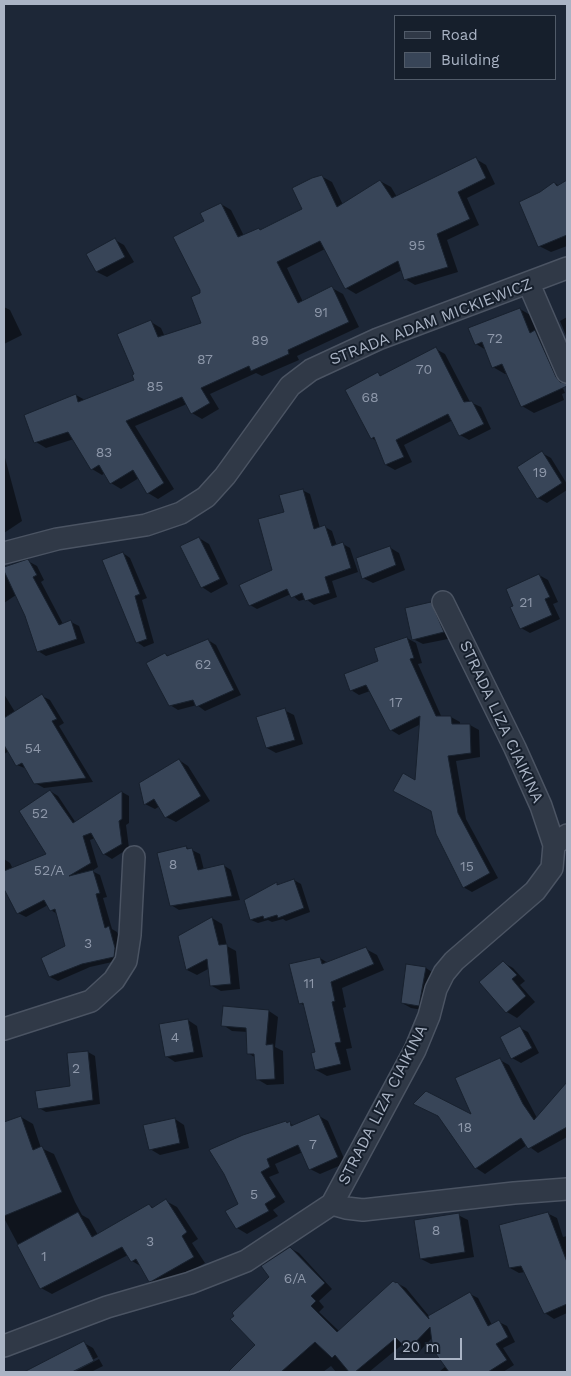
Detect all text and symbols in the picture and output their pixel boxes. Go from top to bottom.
legend [394,15,556,80]
text: Road [441,26,478,44]
text: Building [441,51,499,69]
house number: 95 [409,238,425,254]
street label: STRADA ADAM MICKIEWICZ [327,274,535,370]
house number: 91 [314,305,328,321]
house number: 72 [487,331,503,347]
house number: 89 [251,333,269,349]
house number: 87 [197,352,213,368]
house number: 70 [416,362,432,378]
house number: 85 [147,379,163,395]
house number: 68 [361,390,379,406]
house number: 83 [96,445,112,461]
house number: 19 [533,465,547,481]
house number: 21 [519,595,533,611]
street label: STRADA LIZA CIAIKINA [455,638,547,806]
house number: 62 [195,657,211,673]
house number: 17 [389,695,403,711]
house number: 54 [25,741,41,757]
house number: 52 [32,806,48,822]
house number: 8 [169,857,177,873]
house number: 15 [460,859,474,875]
house number: 52/A [34,863,64,879]
house number: 3 [84,936,92,952]
house number: 11 [304,976,314,992]
street label: STRADA LIZA CIAIKINA [334,1022,432,1188]
house number: 4 [171,1030,179,1046]
house number: 2 [72,1061,80,1077]
house number: 18 [458,1120,472,1136]
house number: 7 [309,1137,317,1153]
house number: 5 [250,1187,258,1203]
house number: 8 [432,1223,440,1239]
house number: 3 [146,1234,154,1250]
house number: 1 [41,1249,47,1265]
house number: 6/A [284,1271,306,1287]
scale bar [396,1328,464,1360]
text: 20 m [402,1338,440,1356]

